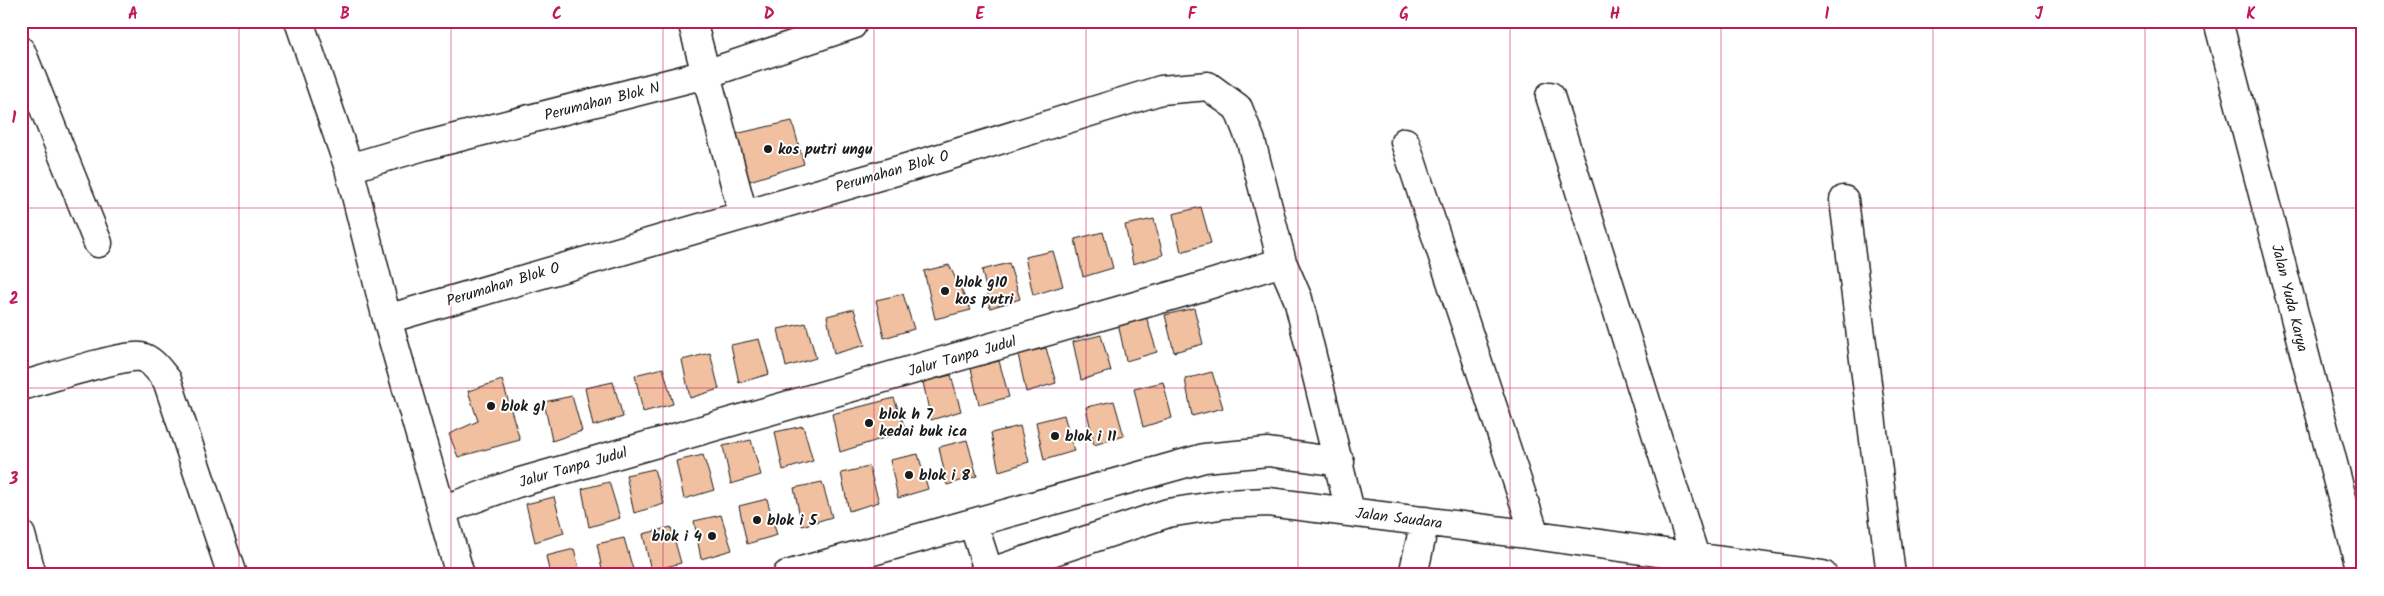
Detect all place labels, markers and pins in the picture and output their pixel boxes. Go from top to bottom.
place label: kos putri ungu [778,138,873,162]
marker: kos putri ungu [762,143,774,155]
place label: blok g10 kos putri [955,271,1015,312]
marker: blok g10 kos putri [939,285,951,297]
place label: blok g1 [501,395,546,419]
marker: blok g1 [485,400,497,412]
place label: blok h 7 kedai buk ica [879,403,967,444]
marker: blok h 7 kedai buk ica [863,417,875,429]
place label: blok i 11 [1065,425,1117,449]
marker: blok i 11 [1049,430,1061,442]
place label: blok i 8 [919,464,970,488]
marker: blok i 8 [903,469,915,481]
place label: blok i 5 [767,509,818,533]
marker: blok i 5 [751,514,763,526]
place label: blok i 4 [652,525,702,549]
marker: blok i 4 [706,530,718,542]

